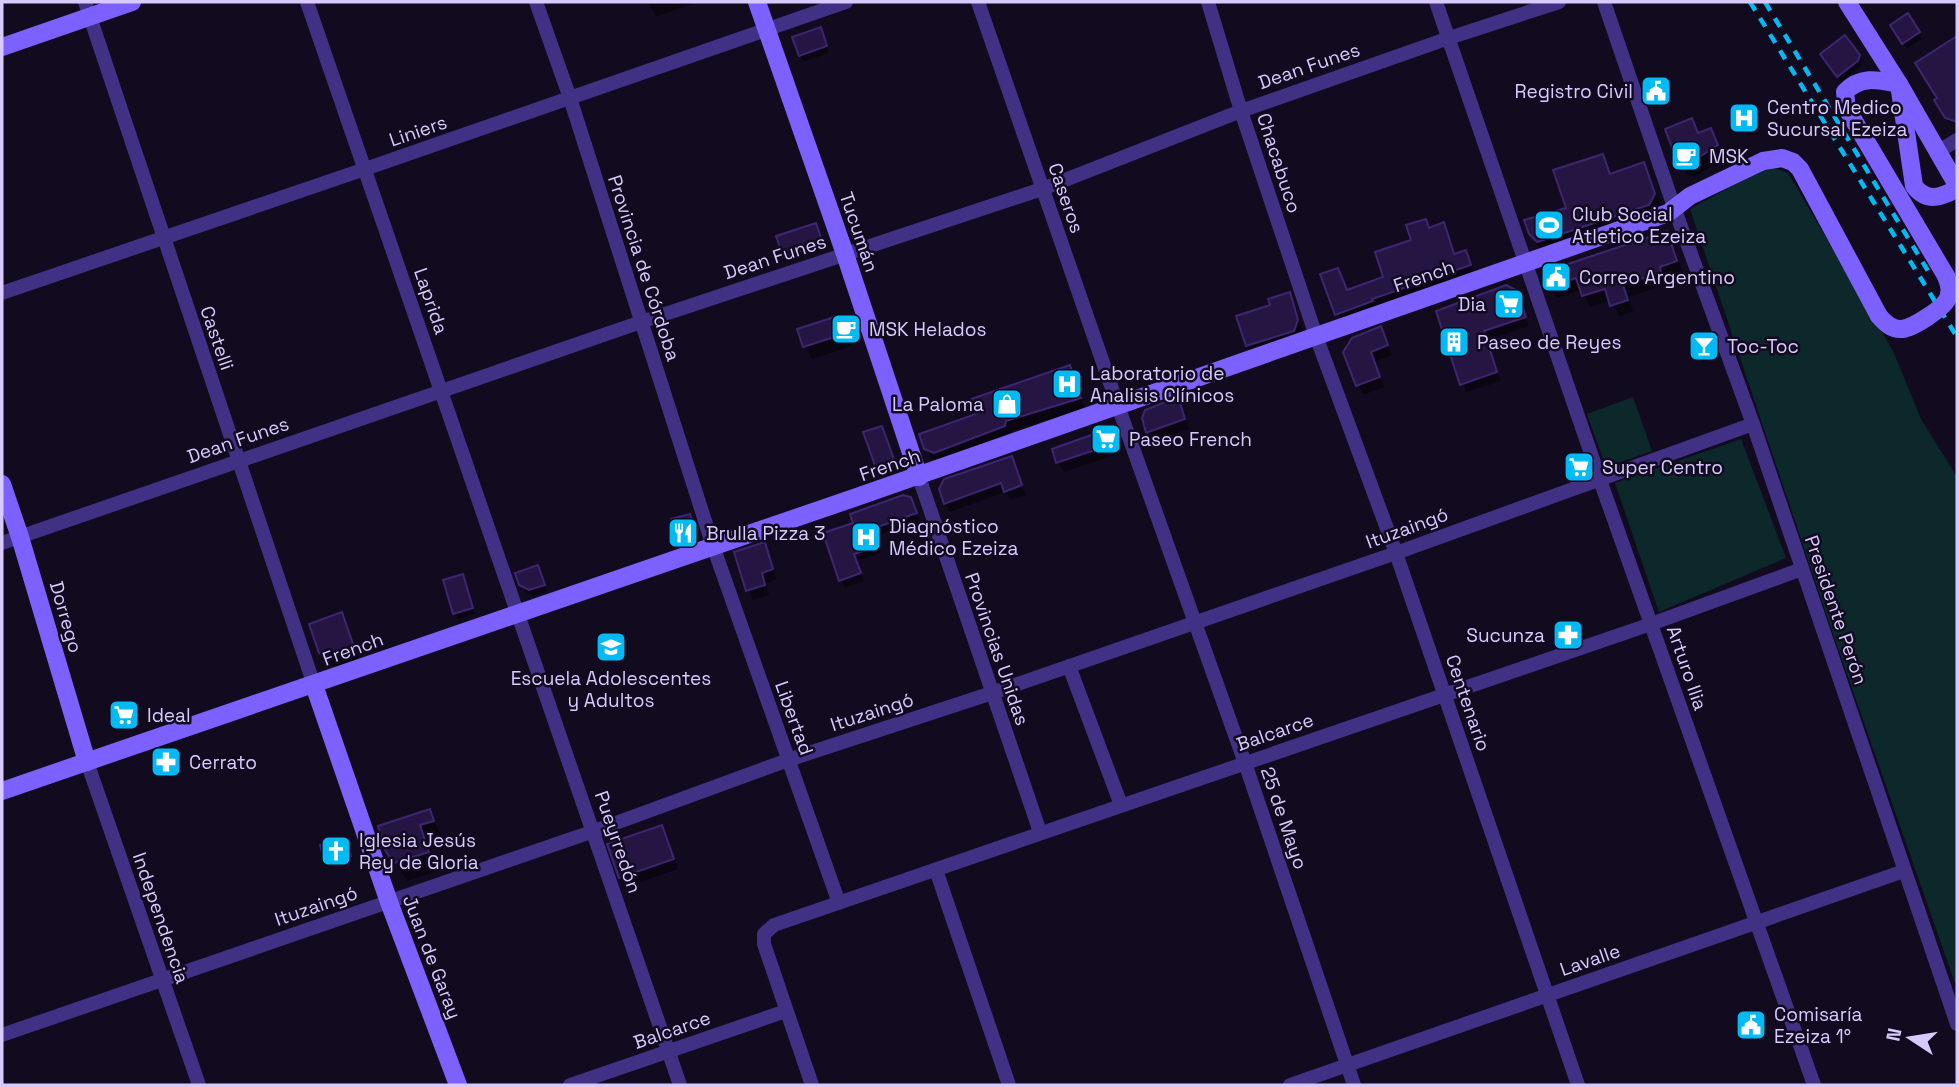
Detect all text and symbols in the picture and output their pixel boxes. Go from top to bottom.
street label: Dean Funes [1255,37,1363,95]
public building icon: Registro Civil [1639,74,1673,108]
place label: Registro Civil [1515,79,1633,104]
place label: Centro Medico Sucursal Ezeiza [1767,95,1908,142]
hospital icon: Centro Medico Sucursal Ezeiza [1727,101,1761,135]
street label: Liniers [386,109,450,153]
street label: Chacabuco [1251,110,1307,216]
cafe icon: MSK [1669,139,1703,173]
place label: MSK [1709,144,1749,169]
street label: Caseros [1042,159,1090,237]
street label: Provincia de Córdoba [602,172,686,364]
street label: Tucumán [834,189,884,275]
place label: Club Social Atletico Ezeiza [1572,202,1706,249]
sports icon: Club Social Atletico Ezeiza [1532,208,1566,242]
street label: Dean Funes [721,229,829,285]
street label: French [1390,254,1458,298]
public building icon: Correo Argentino [1539,260,1573,294]
street label: Laprida [408,265,454,338]
place label: Correo Argentino [1579,265,1735,290]
supermarket icon: Dia [1492,287,1526,321]
place label: Dia [1458,292,1486,317]
street label: Castelli [194,303,240,373]
cafe icon: MSK Helados [829,312,863,346]
place label: MSK Helados [869,317,987,342]
building icon: Paseo de Reyes [1437,325,1471,359]
bar icon: Toc-Toc [1687,329,1721,363]
place label: Paseo de Reyes [1477,330,1621,355]
place label: Toc-Toc [1727,334,1799,359]
place label: Laboratorio de Analisis Clínicos [1090,361,1234,408]
hospital icon: Laboratorio de Analisis Clínicos [1050,367,1084,401]
shop icon: La Paloma [990,387,1024,421]
place label: La Paloma [892,392,984,417]
street label: Dean Funes [184,411,292,469]
supermarket icon: Paseo French [1089,422,1123,456]
place label: Paseo French [1129,427,1252,452]
street label: French [856,443,924,487]
supermarket icon: Super Centro [1562,450,1596,484]
place label: Super Centro [1602,455,1723,480]
street label: Ituzaingó [1362,502,1452,554]
place label: Diagnóstico Médico Ezeiza [889,514,1019,561]
restaurant icon: Brulla Pizza 3 [666,516,700,550]
hospital icon: Diagnóstico Médico Ezeiza [849,520,883,554]
place label: Brulla Pizza 3 [706,521,826,546]
street label: Presidente Perón [1799,532,1873,688]
street label: Provincias Unidas [959,569,1035,729]
street label: Dorrego [44,578,88,656]
pharmacy icon: Sucunza [1551,618,1585,652]
street label: Arturo Ilia [1661,622,1713,714]
place label: Sucunza [1466,623,1545,648]
street label: French [319,626,387,672]
school or university icon: Escuela Adolescentes y Adultos [594,630,628,664]
street label: Centenario [1440,651,1496,755]
place label: Escuela Adolescentes y Adultos [511,666,711,713]
street label: Libertad [769,677,819,759]
street label: Ituzaingó [827,687,917,737]
supermarket icon: Ideal [107,698,141,732]
place label: Ideal [147,703,191,728]
street label: Balcarce [1233,707,1317,757]
pharmacy icon: Cerrato [149,745,183,779]
place label: Cerrato [189,750,257,775]
street label: 25 de Mayo [1255,764,1313,872]
street label: Pueyrredón [589,787,647,897]
place label: Iglesia Jesús Rey de Gloria [359,828,479,875]
church icon: Iglesia Jesús Rey de Gloria [319,834,353,868]
street label: Independencia [127,849,195,987]
street label: Ituzaingó [271,880,361,932]
street label: Juan de Garay [397,891,467,1023]
street label: Lavalle [1557,938,1623,982]
place label: Comisaría Ezeiza 1° [1774,1002,1863,1049]
north arrow [1875,1003,1945,1073]
street label: Balcarce [630,1005,714,1055]
public building icon: Comisaría Ezeiza 1° [1734,1008,1768,1042]
text: N [1880,1026,1907,1043]

